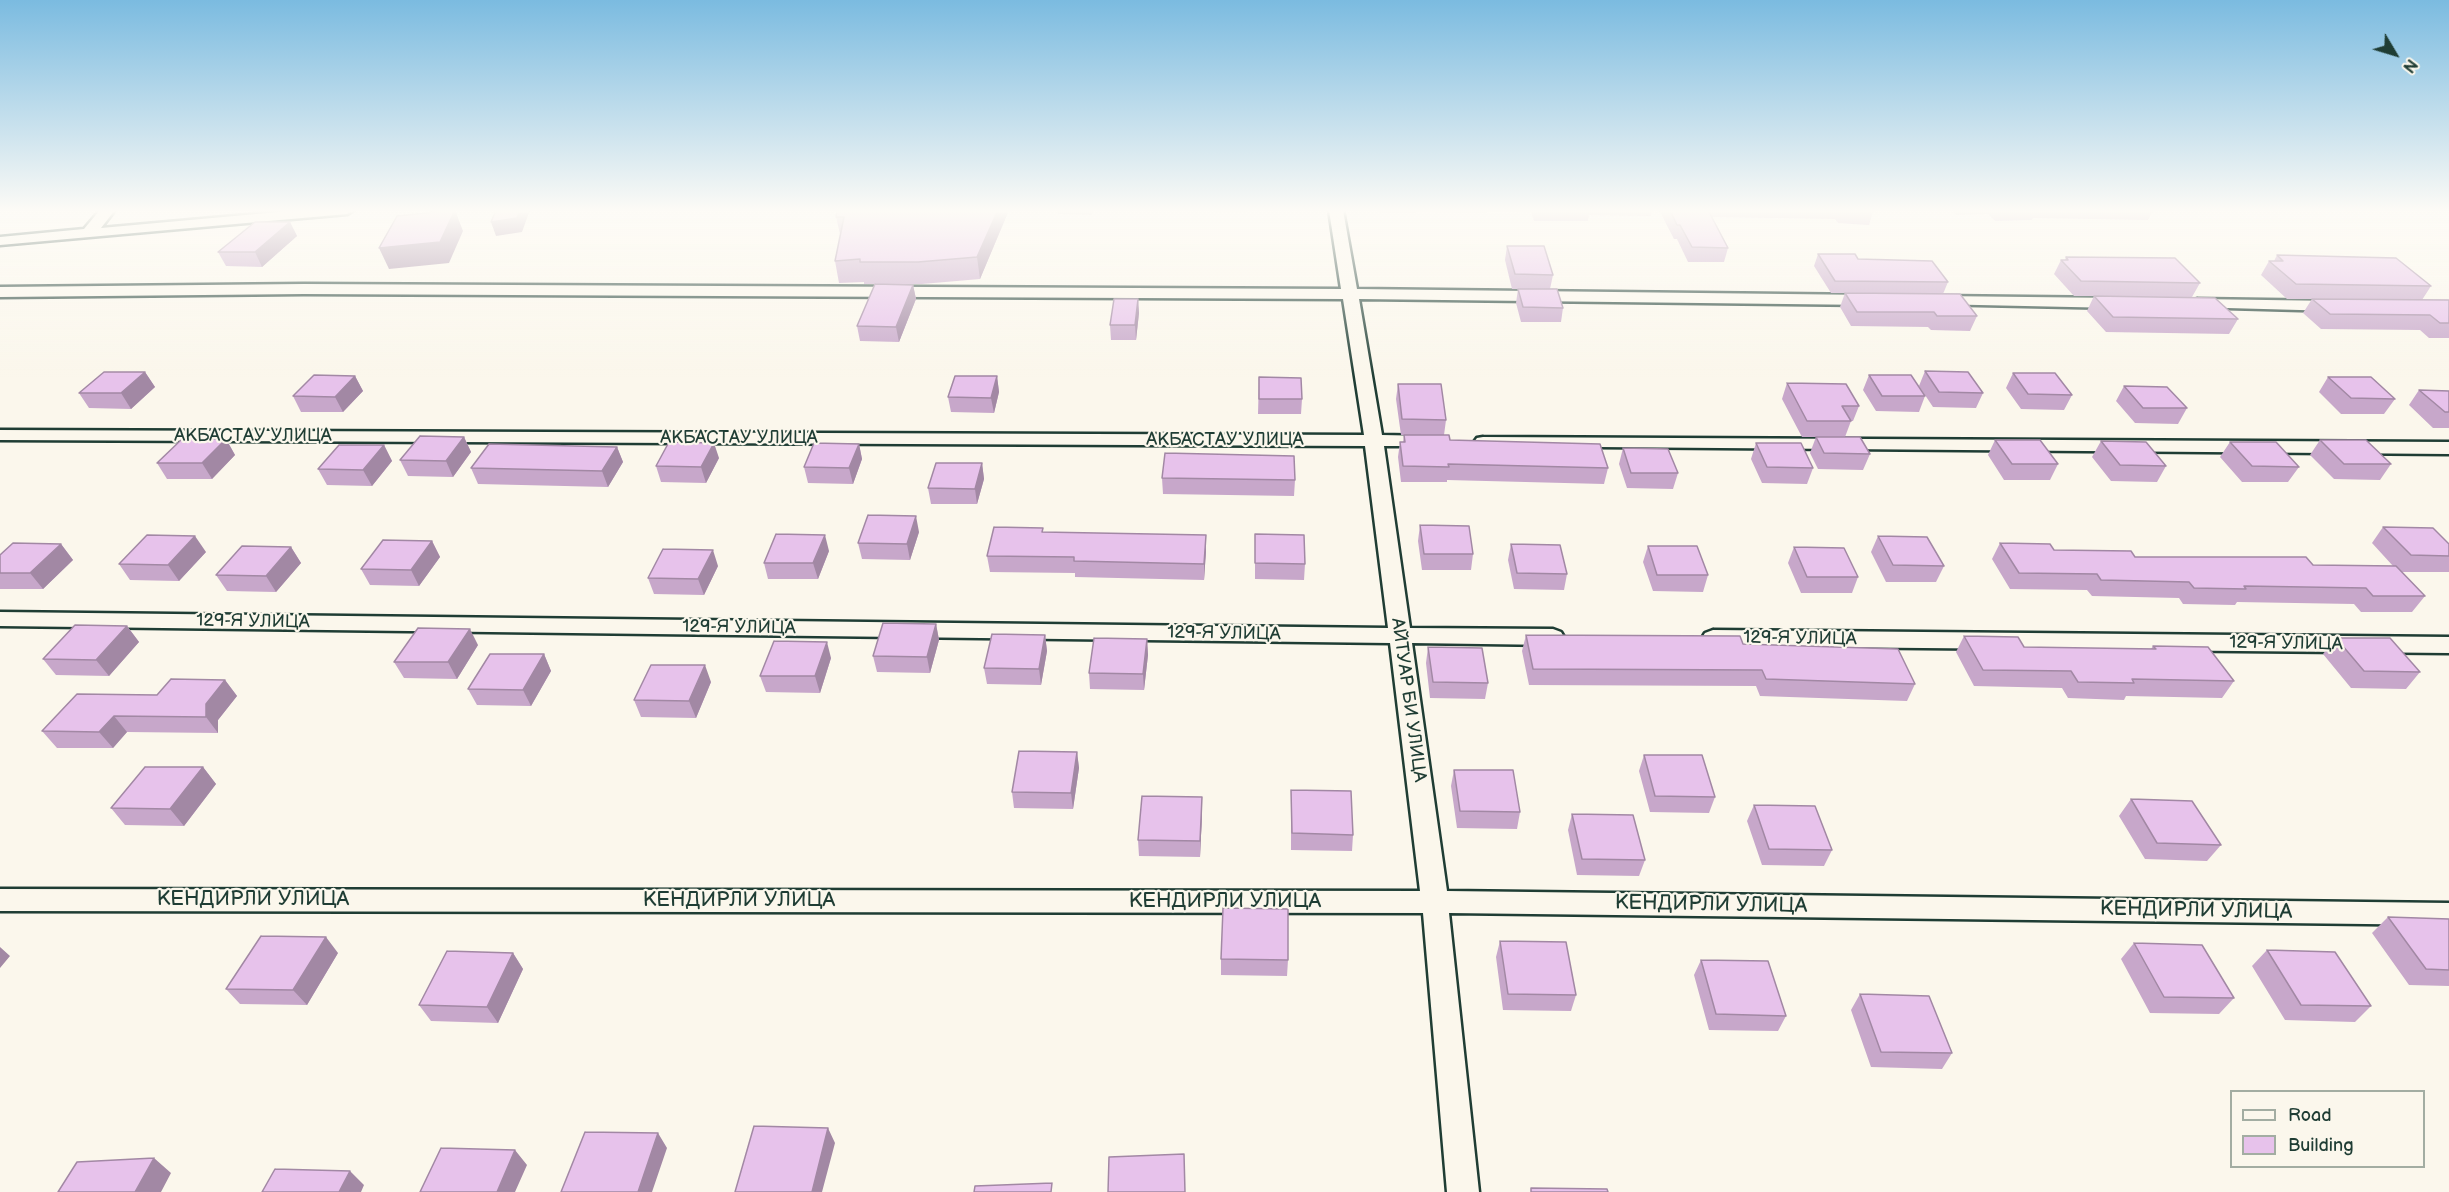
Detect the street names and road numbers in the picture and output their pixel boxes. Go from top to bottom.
street label: АКБАСТАУ УЛИЦА [174,425,332,447]
street label: АКБАСТАУ УЛИЦА [660,427,818,449]
street label: АКБАСТАУ УЛИЦА [1146,429,1304,451]
street label: 129-Я УЛИЦА [196,610,310,634]
street label: 129-Я УЛИЦА [682,616,796,640]
street label: АЙТУАР БИ УЛИЦА [1386,617,1430,783]
street label: 129-Я УЛИЦА [1167,622,1281,646]
street label: 129-Я УЛИЦА [1743,627,1857,651]
street label: 129-Я УЛИЦА [2229,632,2343,656]
street label: КЕНДИРЛИ УЛИЦА [157,887,349,913]
street label: КЕНДИРЛИ УЛИЦА [643,888,835,914]
street label: КЕНДИРЛИ УЛИЦА [1129,889,1321,915]
street label: КЕНДИРЛИ УЛИЦА [1615,891,1807,919]
street label: КЕНДИРЛИ УЛИЦА [2100,897,2292,925]

